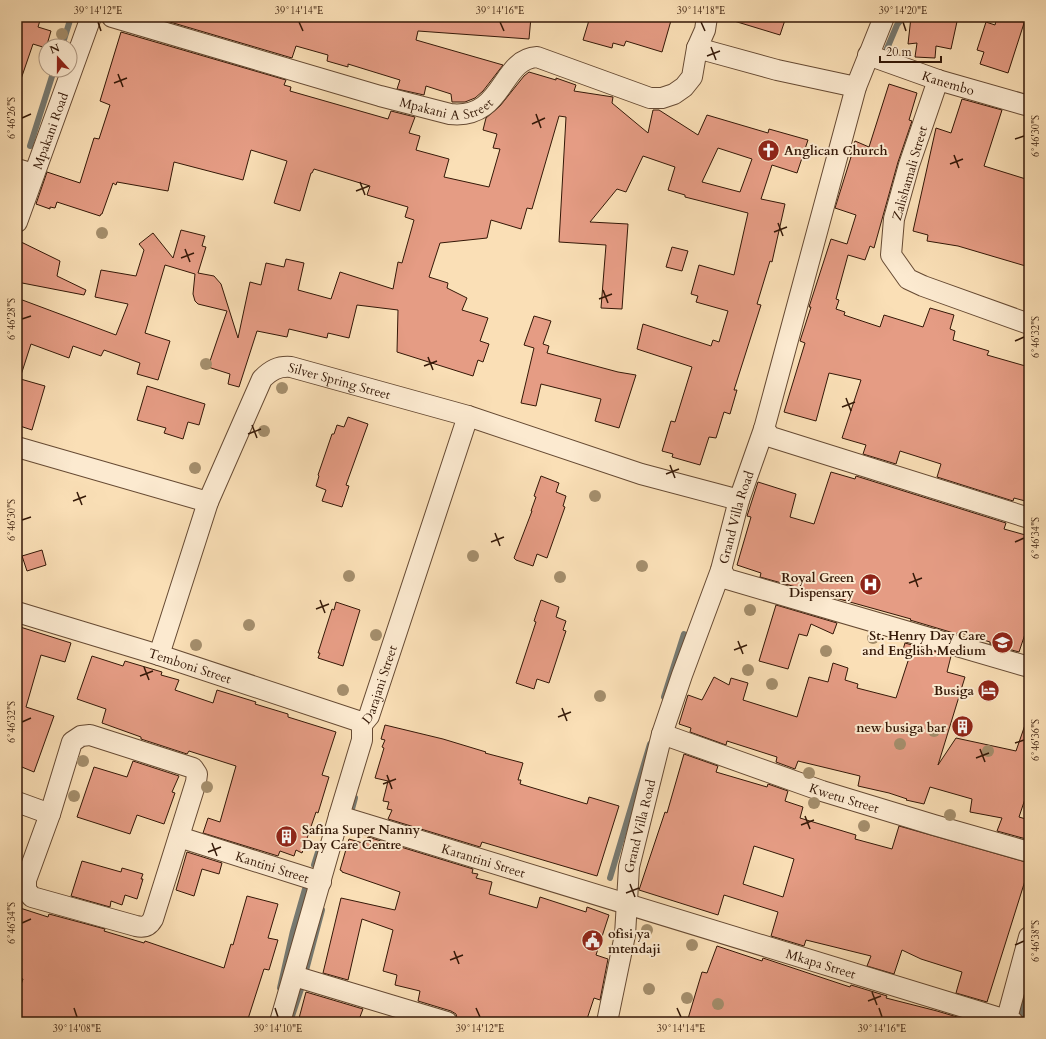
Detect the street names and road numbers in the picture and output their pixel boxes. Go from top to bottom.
street label: Kanembo [919,67,976,100]
street label: Mpakani A Street [395,89,491,107]
street label: Mpakani Road [29,90,73,172]
street label: Zalishamali Street [888,124,932,223]
street label: Silver Spring Street [286,359,392,404]
street label: Grand Villa Road [715,469,759,566]
street label: Darajani Street [358,643,402,728]
street label: Temboni Street [146,644,233,688]
street label: Grand Villa Road [621,778,660,874]
street label: Kwetu Street [807,779,881,818]
street label: Karantini Street [439,840,527,882]
street label: Kantini Street [233,847,311,888]
street label: Mkapa Street [784,945,858,983]

